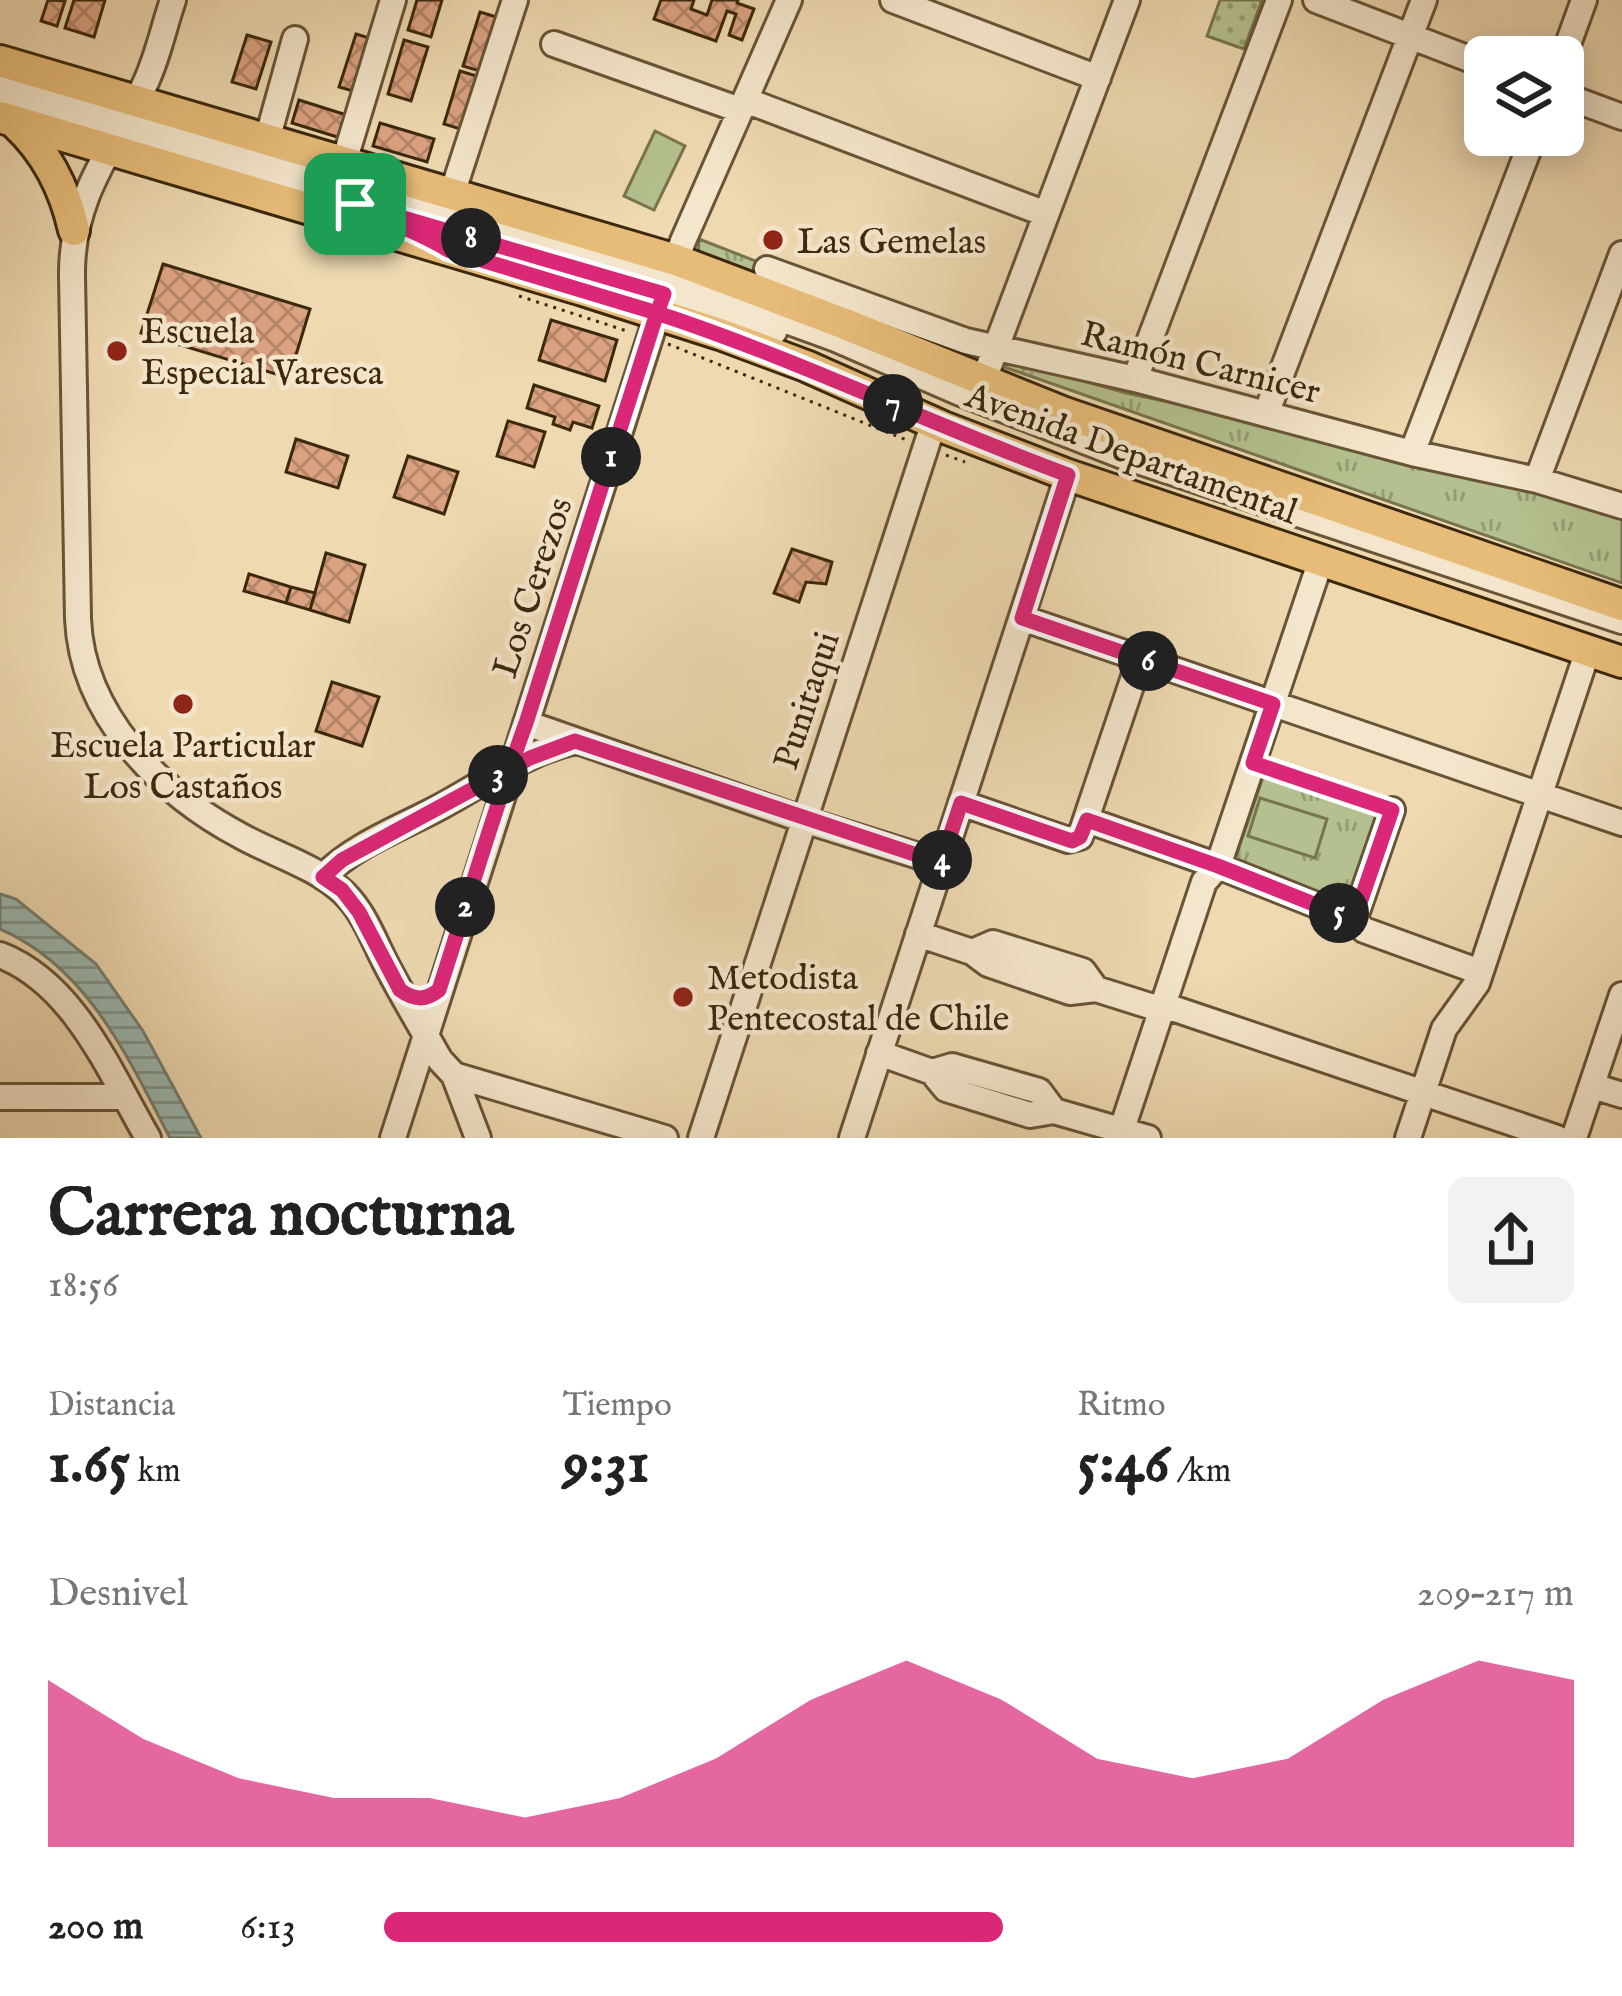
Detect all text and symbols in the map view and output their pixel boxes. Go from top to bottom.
map controls [1464,36,1584,156]
button: layers [1464,36,1584,156]
pin [304,153,406,255]
icon: arrive [322,171,388,237]
pin: 8 [441,208,501,268]
text: 8 [465,217,477,259]
place label: Las Gemelas [797,220,986,266]
marker: Las Gemelas [760,227,786,253]
place label: Escuela Especial Varesca [141,310,384,397]
street label: Ramón Carnicer [1076,312,1325,416]
marker: Escuela Especial Varesca [104,338,130,364]
street label: Avenida Departamental [958,373,1303,536]
pin: 7 [863,374,923,434]
text: 7 [885,383,901,425]
pin: 1 [581,427,641,487]
text: 1 [605,436,617,478]
street label: Los Cerezos [483,492,585,684]
street label: Punitaqui [764,626,852,776]
pin: 6 [1118,631,1178,691]
text: 6 [1141,640,1155,682]
marker: Escuela Particular Los Castaños [170,691,196,717]
place label: Escuela Particular Los Castaños [50,724,316,811]
pin: 3 [468,745,528,805]
text: 3 [492,754,504,796]
pin: 4 [912,830,972,890]
text: 4 [934,839,950,881]
pin: 2 [435,877,495,937]
pin: 5 [1309,883,1369,943]
text: 2 [457,886,473,928]
text: 5 [1333,892,1345,934]
place label: Metodista Pentecostal de Chile [707,956,1009,1043]
marker: Metodista Pentecostal de Chile [670,984,696,1010]
text: Carrera nocturna [48,1174,513,1258]
button: share [1448,1177,1574,1303]
text: 18:56 [48,1261,119,1310]
text: Distancia [48,1385,175,1427]
text: Tiempo [563,1385,672,1427]
text: Ritmo [1077,1385,1165,1427]
text: 1.65 [48,1427,130,1503]
text: 9:31 [563,1427,649,1503]
text: 5:46 [1077,1427,1170,1503]
text: km [130,1451,181,1493]
text: /km [1170,1451,1231,1493]
text: Desnivel [48,1570,188,1619]
text: 209–217 m [1417,1570,1574,1619]
text: 200 m [48,1903,143,1952]
text: 6:13 [240,1903,296,1952]

